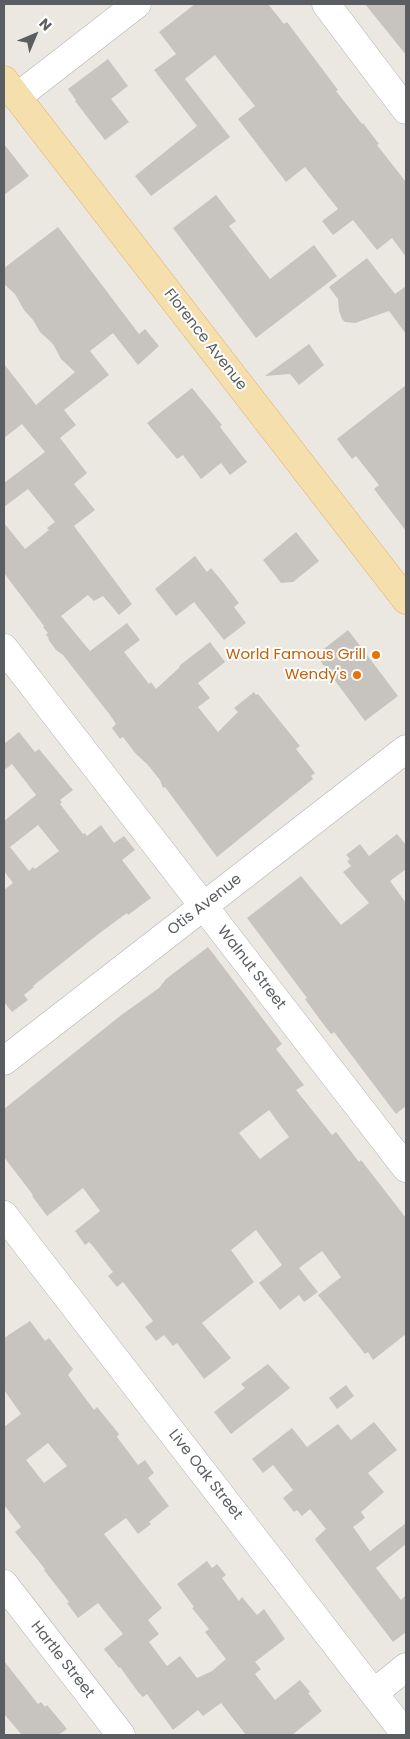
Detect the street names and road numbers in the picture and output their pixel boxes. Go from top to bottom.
street label: Florence Avenue [160,286,250,394]
street label: Otis Avenue [164,870,246,940]
street label: Walnut Street [213,923,289,1013]
street label: Live Oak Street [164,1426,246,1524]
street label: Hartle Street [26,1618,98,1702]

